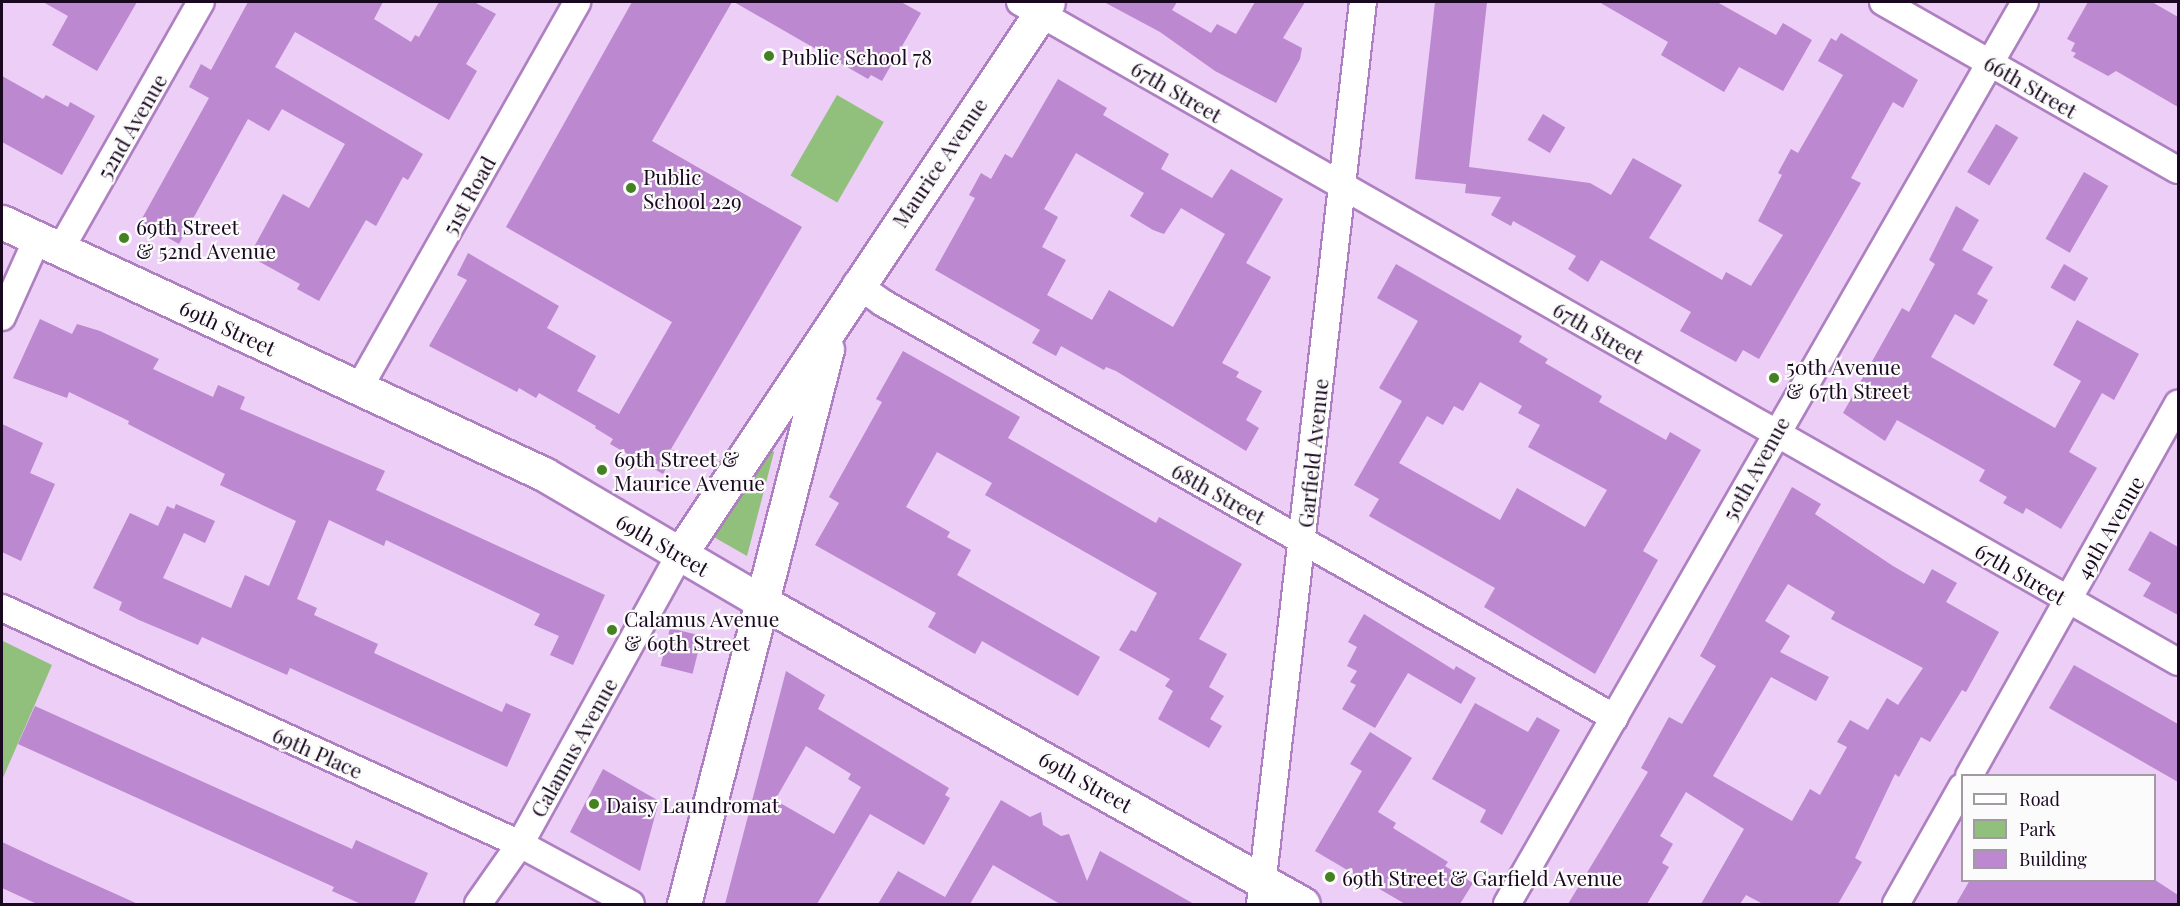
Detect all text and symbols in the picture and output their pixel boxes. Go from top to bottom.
place label: Public School 78 [781,43,932,69]
marker: Public School 78 [762,49,776,63]
street label: 66th Street [1980,49,2082,123]
street label: 67th Street [1127,55,1227,127]
street label: 52nd Avenue [91,69,171,183]
street label: Maurice Avenue [886,92,992,232]
street label: 51st Road [436,151,500,239]
place label: Public School 229 [643,163,742,213]
marker: Public School 229 [624,181,638,195]
place label: 69th Street & 52nd Avenue [136,213,277,263]
marker: 69th Street & 52nd Avenue [117,231,131,245]
street label: 69th Street [176,294,280,360]
street label: 67th Street [1549,296,1649,368]
place label: 50th Avenue & 67th Street [1786,353,1910,403]
marker: 50th Avenue & 67th Street [1767,371,1781,385]
street label: Garfield Avenue [1292,377,1332,529]
street label: 50th Avenue [1716,411,1794,525]
place label: 69th Street & Maurice Avenue [614,445,766,495]
street label: 68th Street [1168,457,1270,529]
marker: 69th Street & Maurice Avenue [595,463,609,477]
street label: 49th Avenue [2069,471,2149,583]
street label: 69th Street [612,507,714,581]
street label: 67th Street [1971,537,2071,609]
place label: Calamus Avenue & 69th Street [624,605,780,655]
marker: Calamus Avenue & 69th Street [605,623,619,637]
street label: Calamus Avenue [524,673,622,821]
street label: 69th Place [269,721,367,783]
street label: 69th Street [1035,745,1137,817]
legend [1961,774,2156,882]
text: Road [2019,787,2060,811]
place label: Daisy Laundromat [606,791,780,817]
marker: Daisy Laundromat [587,797,601,811]
text: Park [2019,817,2056,841]
text: Building [2019,847,2087,871]
place label: 69th Street & Garfield Avenue [1342,864,1624,890]
marker: 69th Street & Garfield Avenue [1323,870,1337,884]

